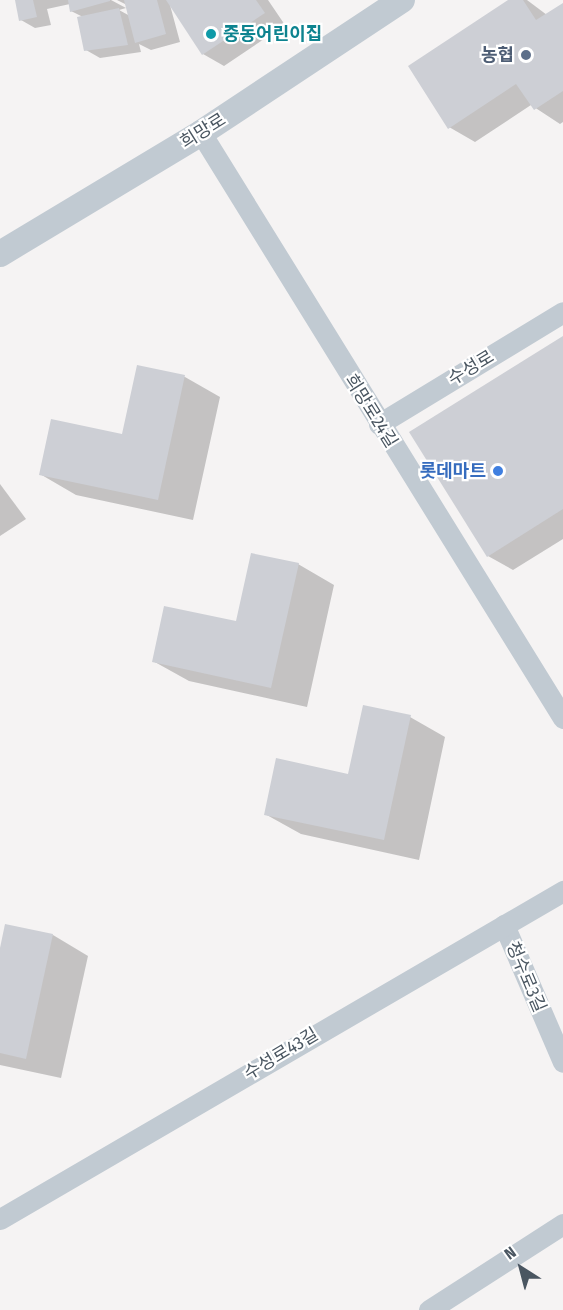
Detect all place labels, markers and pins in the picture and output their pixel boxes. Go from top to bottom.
place label: 중동어린이집 [223,23,322,45]
marker: 중동어린이집 [204,27,218,41]
place label: 농협 [481,44,514,66]
marker: 농협 [519,48,533,62]
place label: 롯데마트 [420,460,486,482]
marker: 롯데마트 [491,464,505,478]

